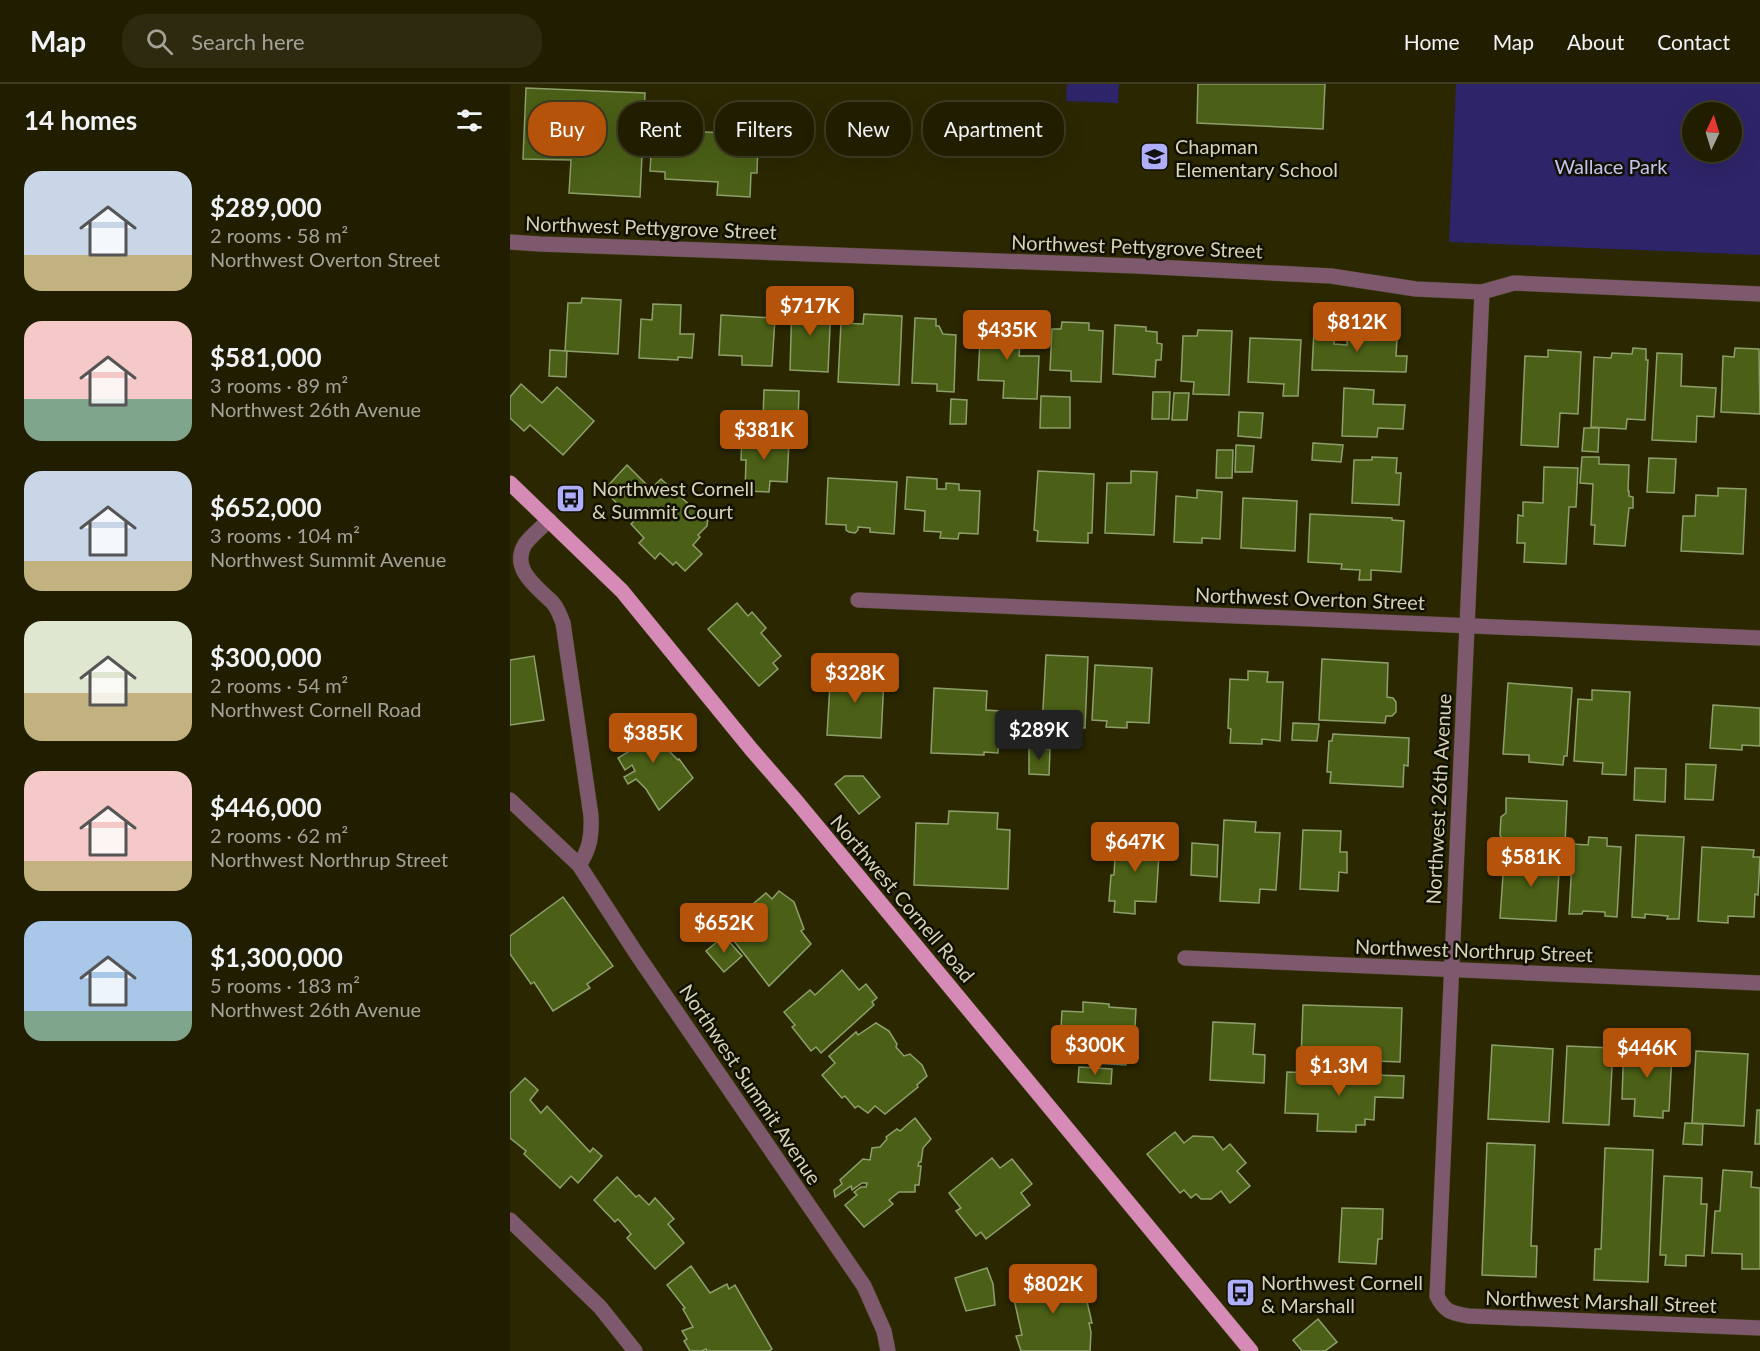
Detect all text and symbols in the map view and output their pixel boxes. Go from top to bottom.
search box [122,14,542,68]
text: Map [30,24,86,58]
icon: search [143,25,176,58]
text: Search here [191,28,305,55]
text: Home [1404,29,1460,54]
text: Map [1493,29,1534,54]
text: About [1567,29,1624,54]
text: Contact [1657,29,1730,54]
chip: Buy [528,102,606,156]
chip: Rent [618,102,703,156]
chip: Filters [715,102,814,156]
chip: New [826,102,911,156]
chip: Apartment [923,102,1064,156]
north arrow [1682,102,1742,162]
map controls [1682,102,1742,162]
text: 14 homes [24,104,137,136]
icon: filters [453,104,486,137]
place label: Chapman Elementary School [1175,134,1338,181]
school or university icon: Chapman Elementary School [1138,141,1170,173]
park label: Wallace Park [1554,154,1668,178]
text: $289,000 [210,191,322,223]
icon: home [72,195,144,267]
street label: Northwest Pettygrove Street [525,211,777,243]
text: 2 rooms · 58 m² [210,223,348,247]
street label: Northwest Pettygrove Street [1011,230,1263,262]
text: Northwest Overton Street [210,247,440,271]
pin: $717K [768,286,852,337]
text: $717K [780,293,840,317]
pin: $812K [1315,302,1399,353]
text: $812K [1327,309,1387,333]
pin: $435K [965,310,1049,361]
text: $435K [977,317,1037,341]
text: $581,000 [210,341,322,373]
icon: home [72,345,144,417]
text: 3 rooms · 89 m² [210,373,348,397]
text: Northwest 26th Avenue [210,397,421,421]
pin: $381K [722,410,806,461]
text: $381K [734,417,794,441]
place label: Northwest Cornell & Summit Court [592,476,754,523]
bus stop icon: Northwest Cornell & Summit Court [555,483,587,515]
text: $652,000 [210,491,322,523]
icon: home [72,495,144,567]
text: 3 rooms · 104 m² [210,523,360,547]
text: Northwest Summit Avenue [210,547,446,571]
street label: Northwest Overton Street [1195,582,1425,614]
text: $300,000 [210,641,322,673]
icon: home [72,645,144,717]
pin: $328K [813,653,897,704]
text: $328K [825,660,885,684]
text: 2 rooms · 54 m² [210,673,348,697]
street label: Northwest 26th Avenue [1420,693,1456,905]
text: Northwest Cornell Road [210,697,421,721]
pin: $289K [997,710,1081,761]
pin: $385K [611,713,695,764]
text: $289K [1009,717,1069,741]
text: $385K [623,720,683,744]
text: $446,000 [210,791,322,823]
icon: home [72,795,144,867]
street label: Northwest Cornell Road [826,809,980,987]
pin: $647K [1093,822,1177,873]
text: 2 rooms · 62 m² [210,823,348,847]
text: $647K [1105,829,1165,853]
pin: $581K [1489,837,1573,888]
text: $581K [1501,844,1561,868]
text: Northwest Northrup Street [210,847,448,871]
pin: $652K [682,903,766,954]
text: $652K [694,910,754,934]
street label: Northwest Northrup Street [1355,934,1593,966]
text: $1,300,000 [210,941,343,973]
icon: home [72,945,144,1017]
text: 5 rooms · 183 m² [210,973,360,997]
street label: Northwest Summit Avenue [675,979,827,1189]
text: Northwest 26th Avenue [210,997,421,1021]
pin: $300K [1053,1025,1137,1076]
pin: $446K [1605,1028,1689,1079]
text: $300K [1065,1032,1125,1056]
text: $446K [1617,1035,1677,1059]
pin: $1.3M [1297,1046,1381,1097]
text: $1.3M [1310,1053,1368,1077]
pin: $802K [1011,1264,1095,1315]
place label: Northwest Cornell & Marshall [1261,1270,1423,1317]
text: $802K [1023,1271,1083,1295]
bus stop icon: Northwest Cornell & Marshall [1224,1277,1256,1309]
street label: Northwest Marshall Street [1485,1285,1717,1317]

